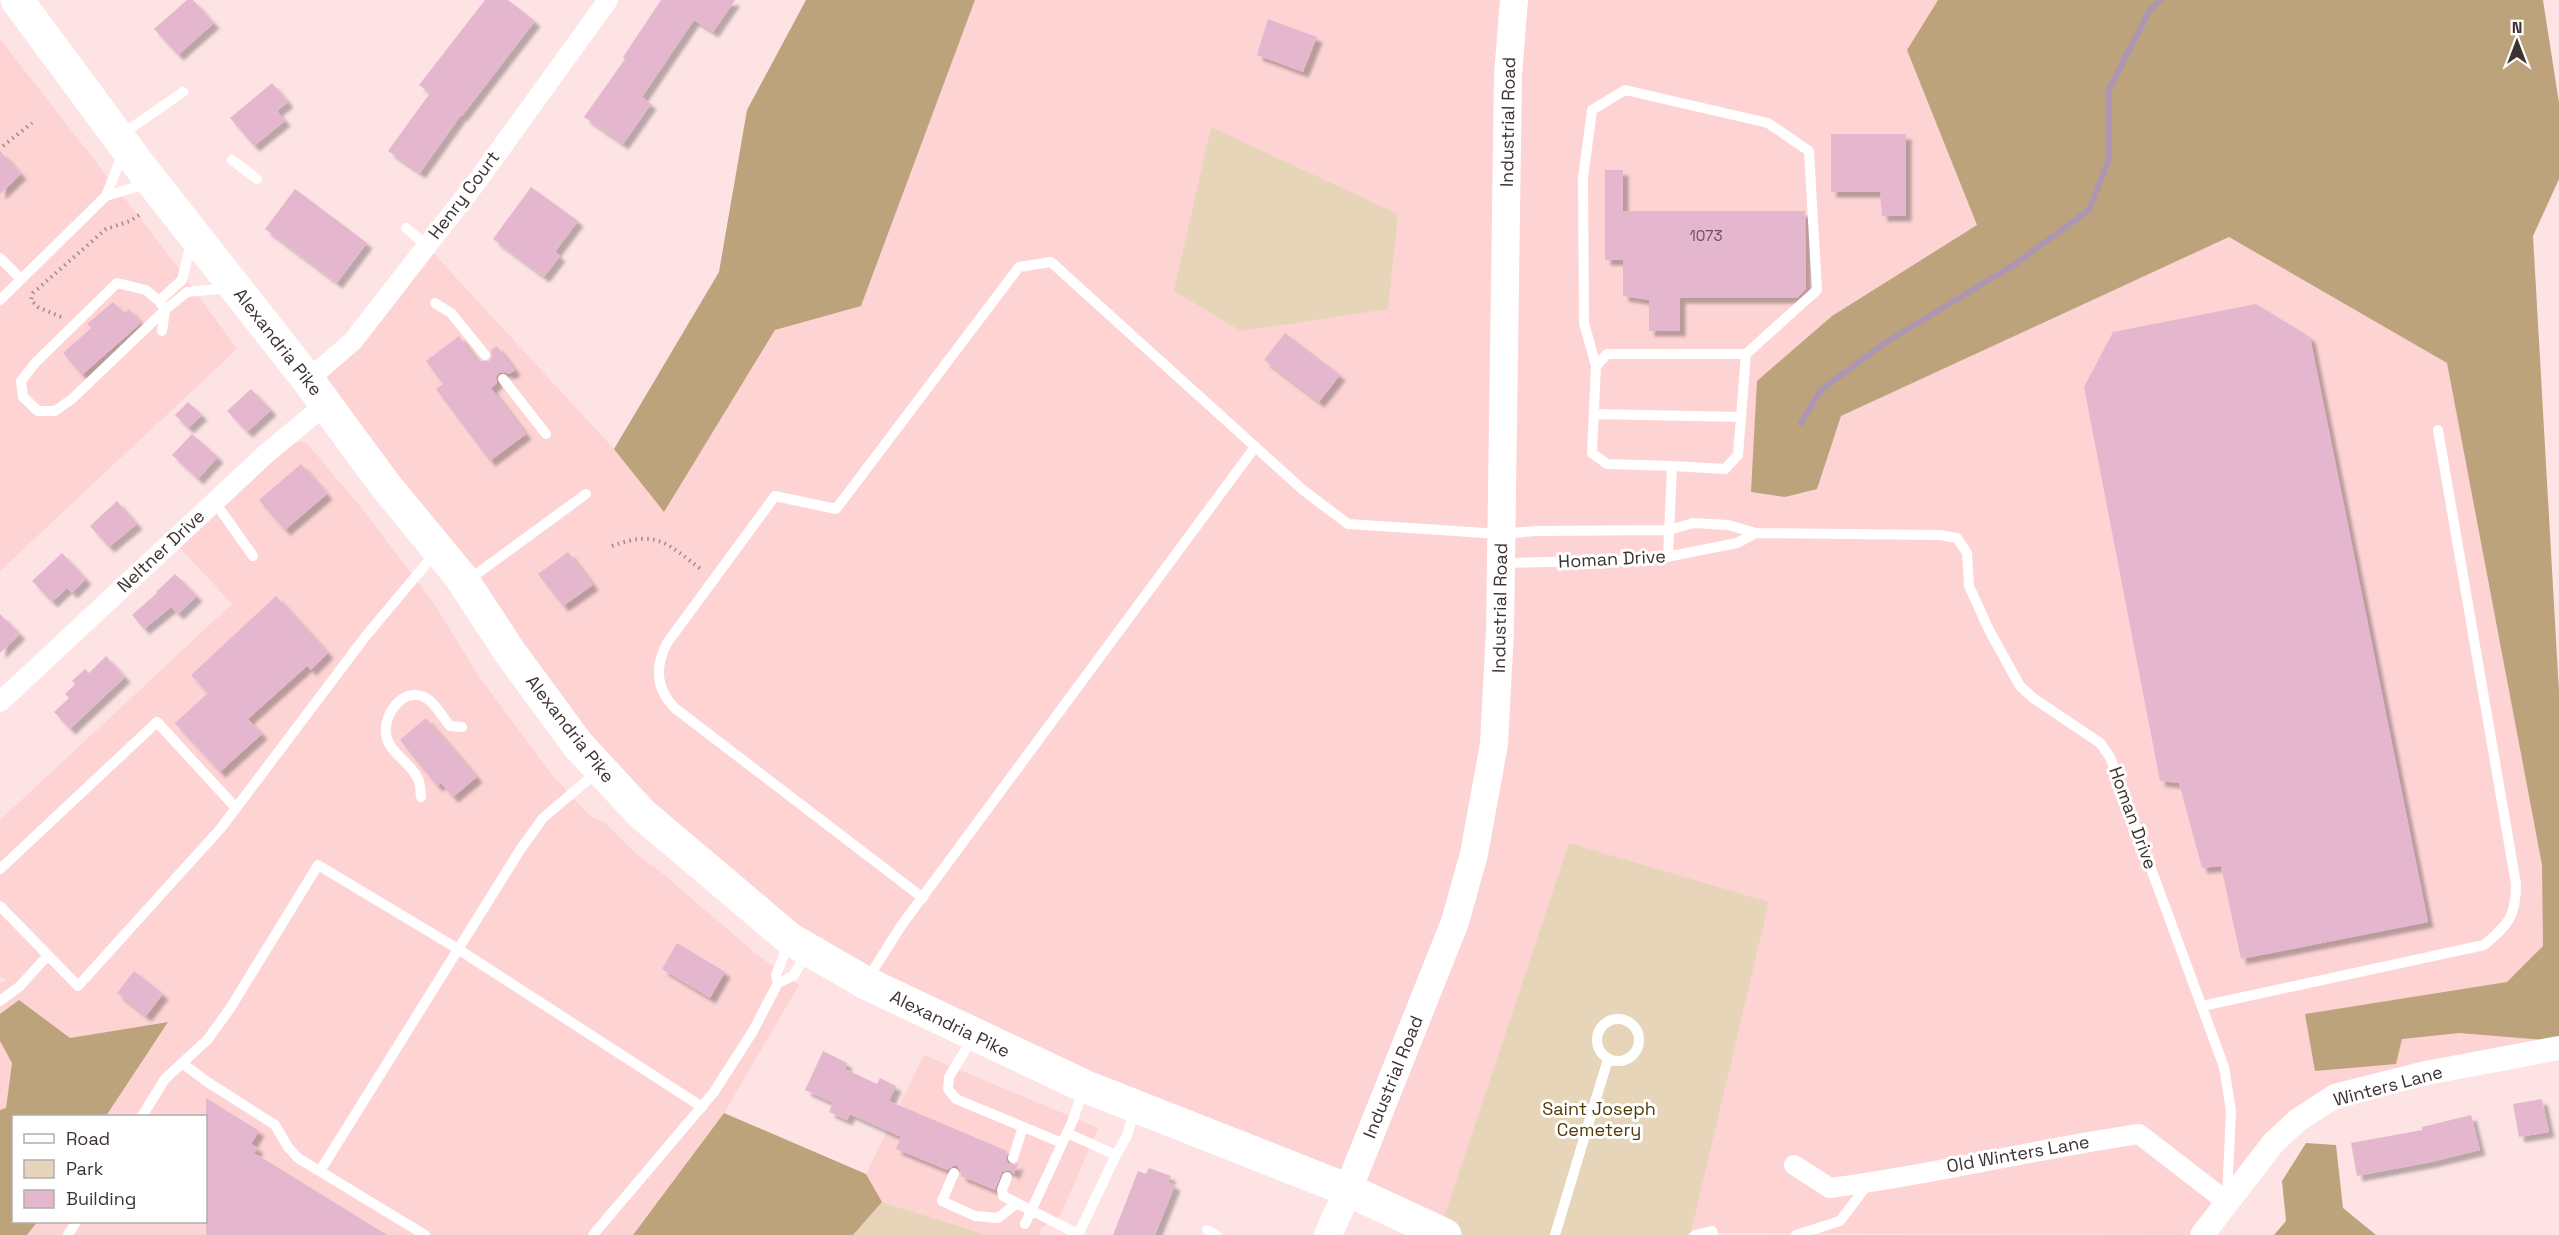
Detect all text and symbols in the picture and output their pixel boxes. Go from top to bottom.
north arrow [2487,12,2547,72]
text: N [2512,17,2522,38]
street label: Industrial Road [1495,57,1520,187]
street label: Henry Court [423,146,504,243]
house number: 1073 [1689,226,1723,245]
street label: Alexandria Pike [229,283,328,400]
street label: Neltner Drive [112,504,209,597]
street label: Industrial Road [1487,543,1512,673]
street label: Homan Drive [1558,544,1666,573]
street label: Alexandria Pike [521,670,620,787]
street label: Homan Drive [2104,763,2163,872]
street label: Alexandria Pike [887,985,1014,1062]
street label: Industrial Road [1357,1012,1428,1142]
street label: Winters Lane [2331,1060,2445,1111]
park label: Saint Joseph Cemetery [1542,1097,1656,1141]
legend [12,1115,207,1223]
text: Road [66,1127,110,1150]
street label: Old Winters Lane [1945,1130,2091,1177]
text: Park [66,1157,104,1180]
text: Building [66,1187,136,1210]

